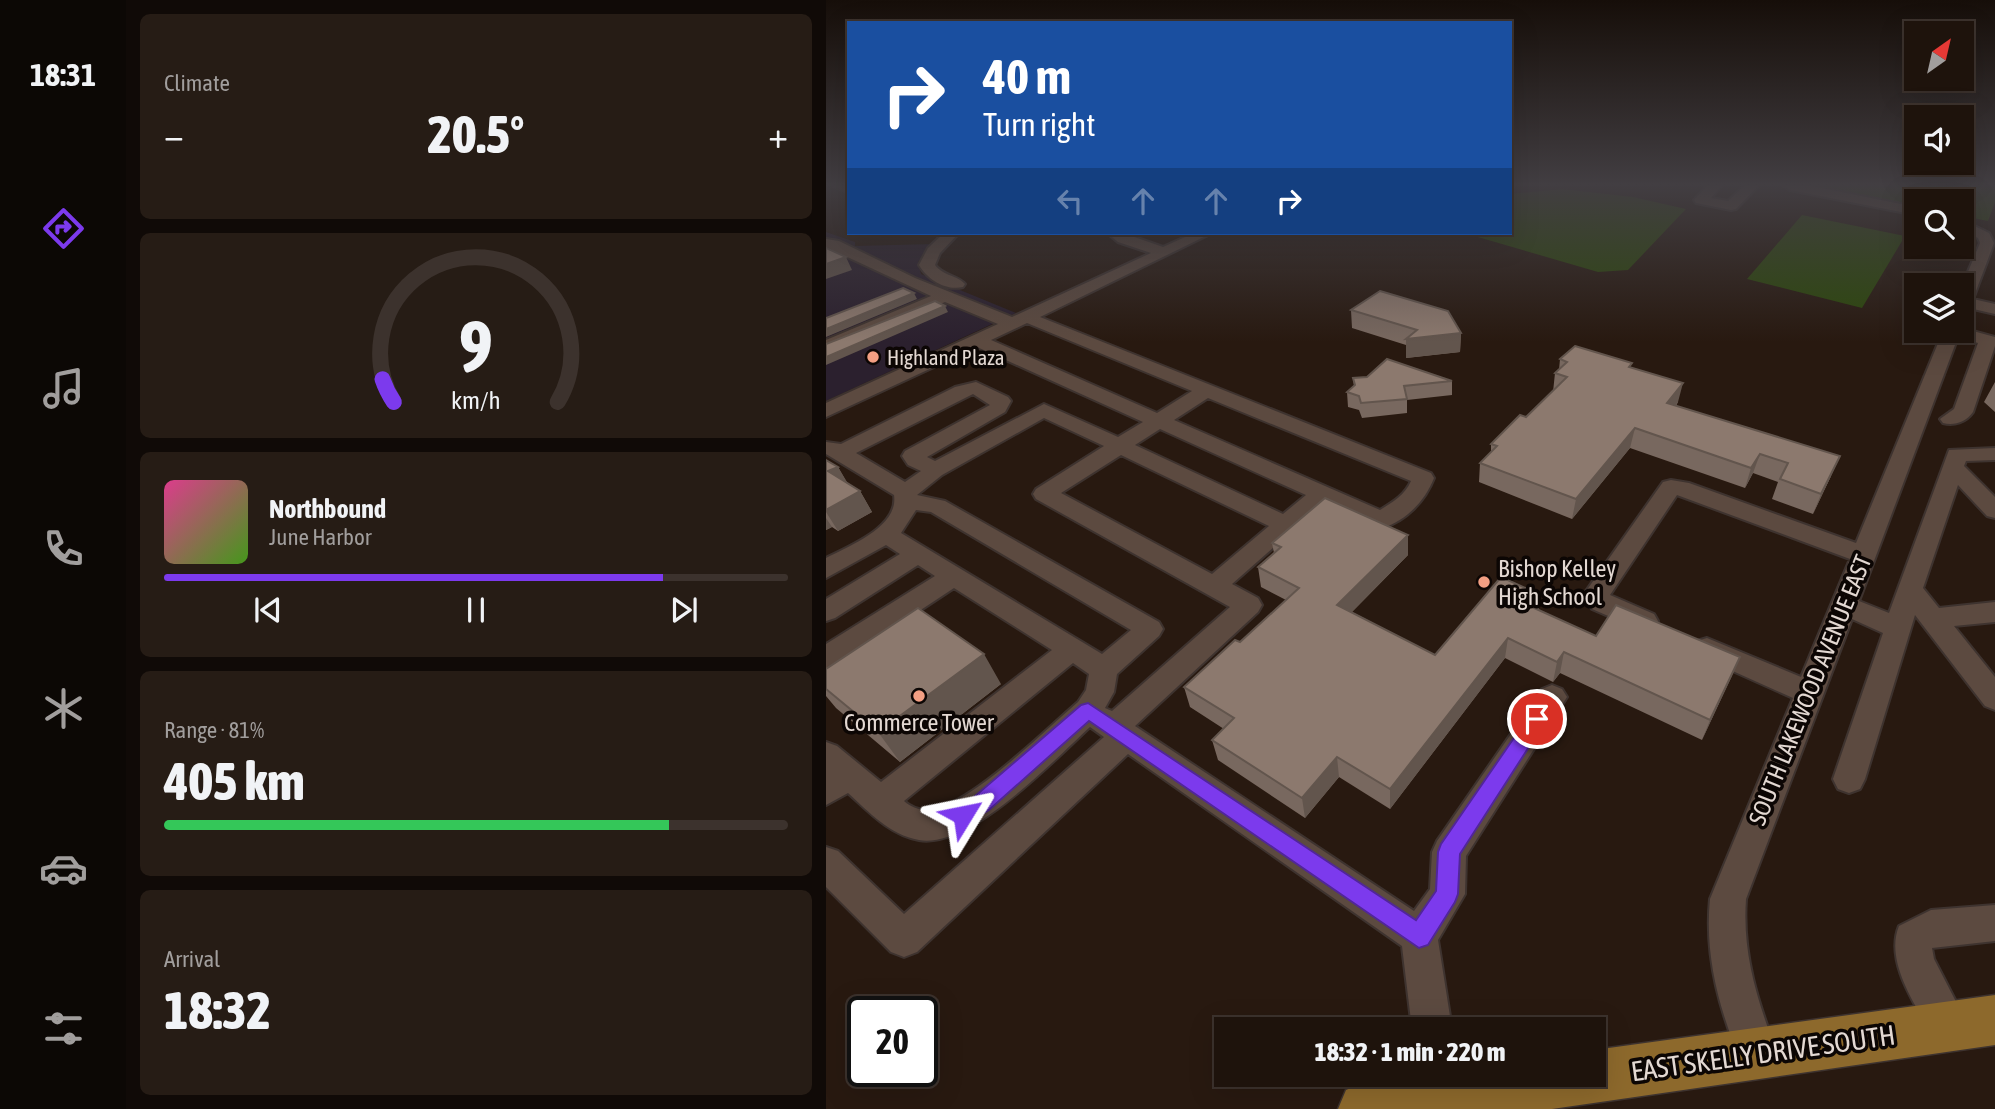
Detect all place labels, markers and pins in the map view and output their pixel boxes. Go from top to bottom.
place label: Highland Plaza [887,345,1005,369]
marker: Highland Plaza [865,349,881,365]
place label: Bishop Kelley High School [1498,555,1616,610]
marker: Bishop Kelley High School [1476,574,1492,590]
marker: Commerce Tower [911,688,927,704]
pin [1507,689,1567,749]
place label: Commerce Tower [844,709,995,736]

